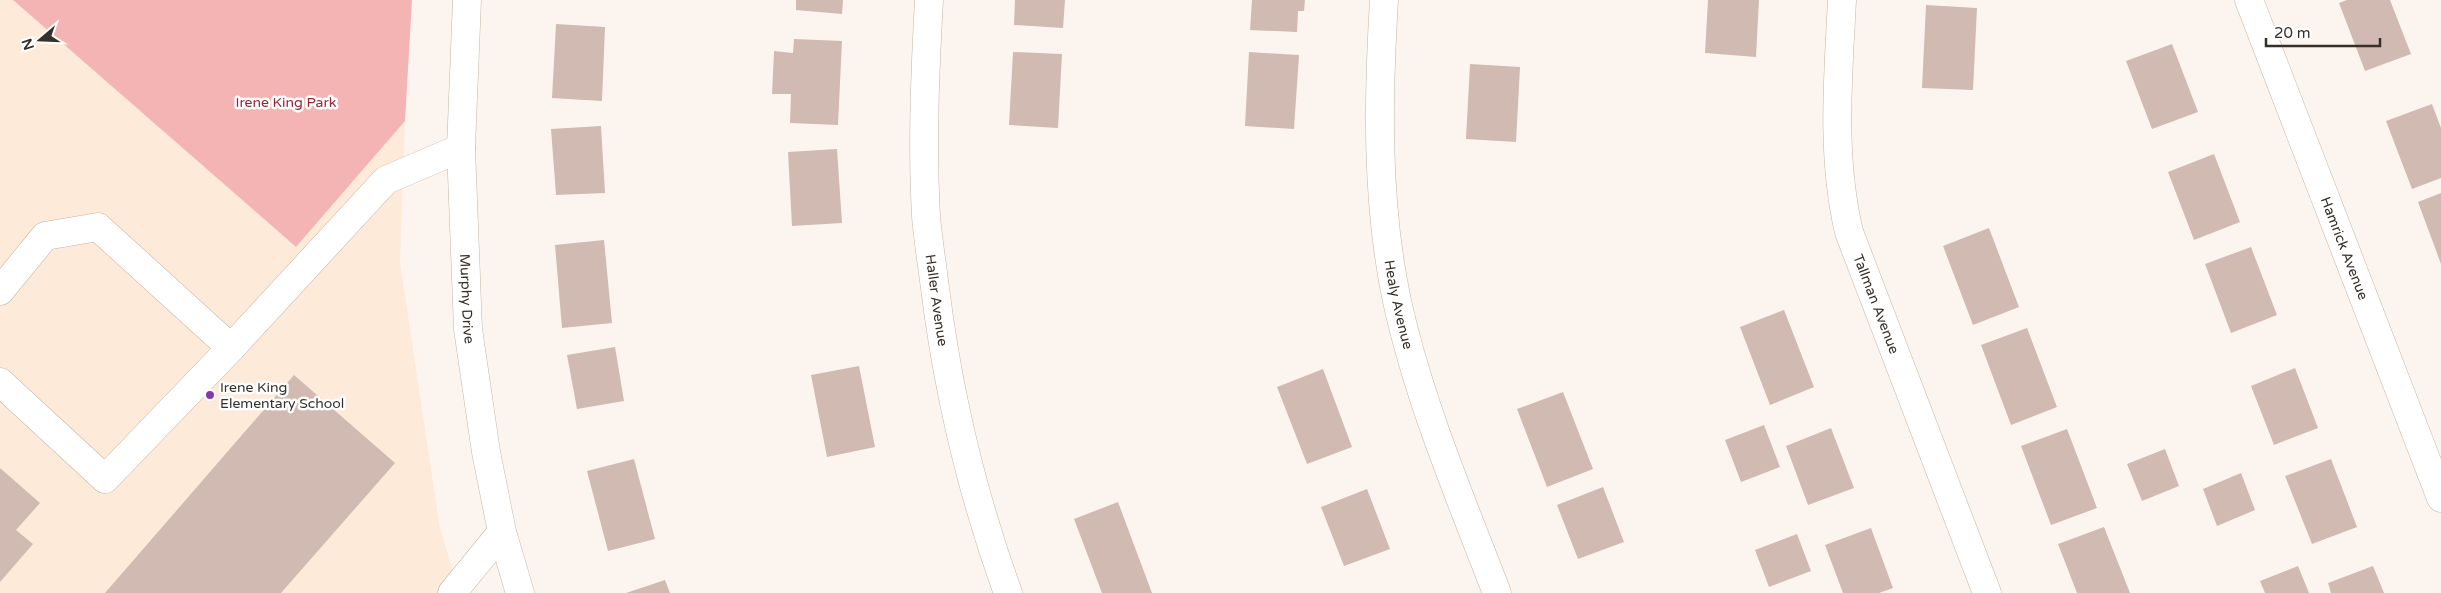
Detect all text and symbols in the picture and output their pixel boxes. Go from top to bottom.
north arrow [15,15,65,65]
scale bar [2266,15,2380,47]
text: 20 m [2274,24,2311,42]
text: N [18,36,38,52]
park label: Irene King Park [236,94,337,111]
street label: Hamrick Avenue [2317,194,2372,302]
street label: Tallman Avenue [1850,252,1903,356]
street label: Murphy Drive [457,253,479,345]
street label: Haller Avenue [922,253,952,347]
street label: Healy Avenue [1381,259,1417,351]
place label: Irene King Elementary School [220,379,344,412]
marker: Irene King Elementary School [204,389,216,401]

